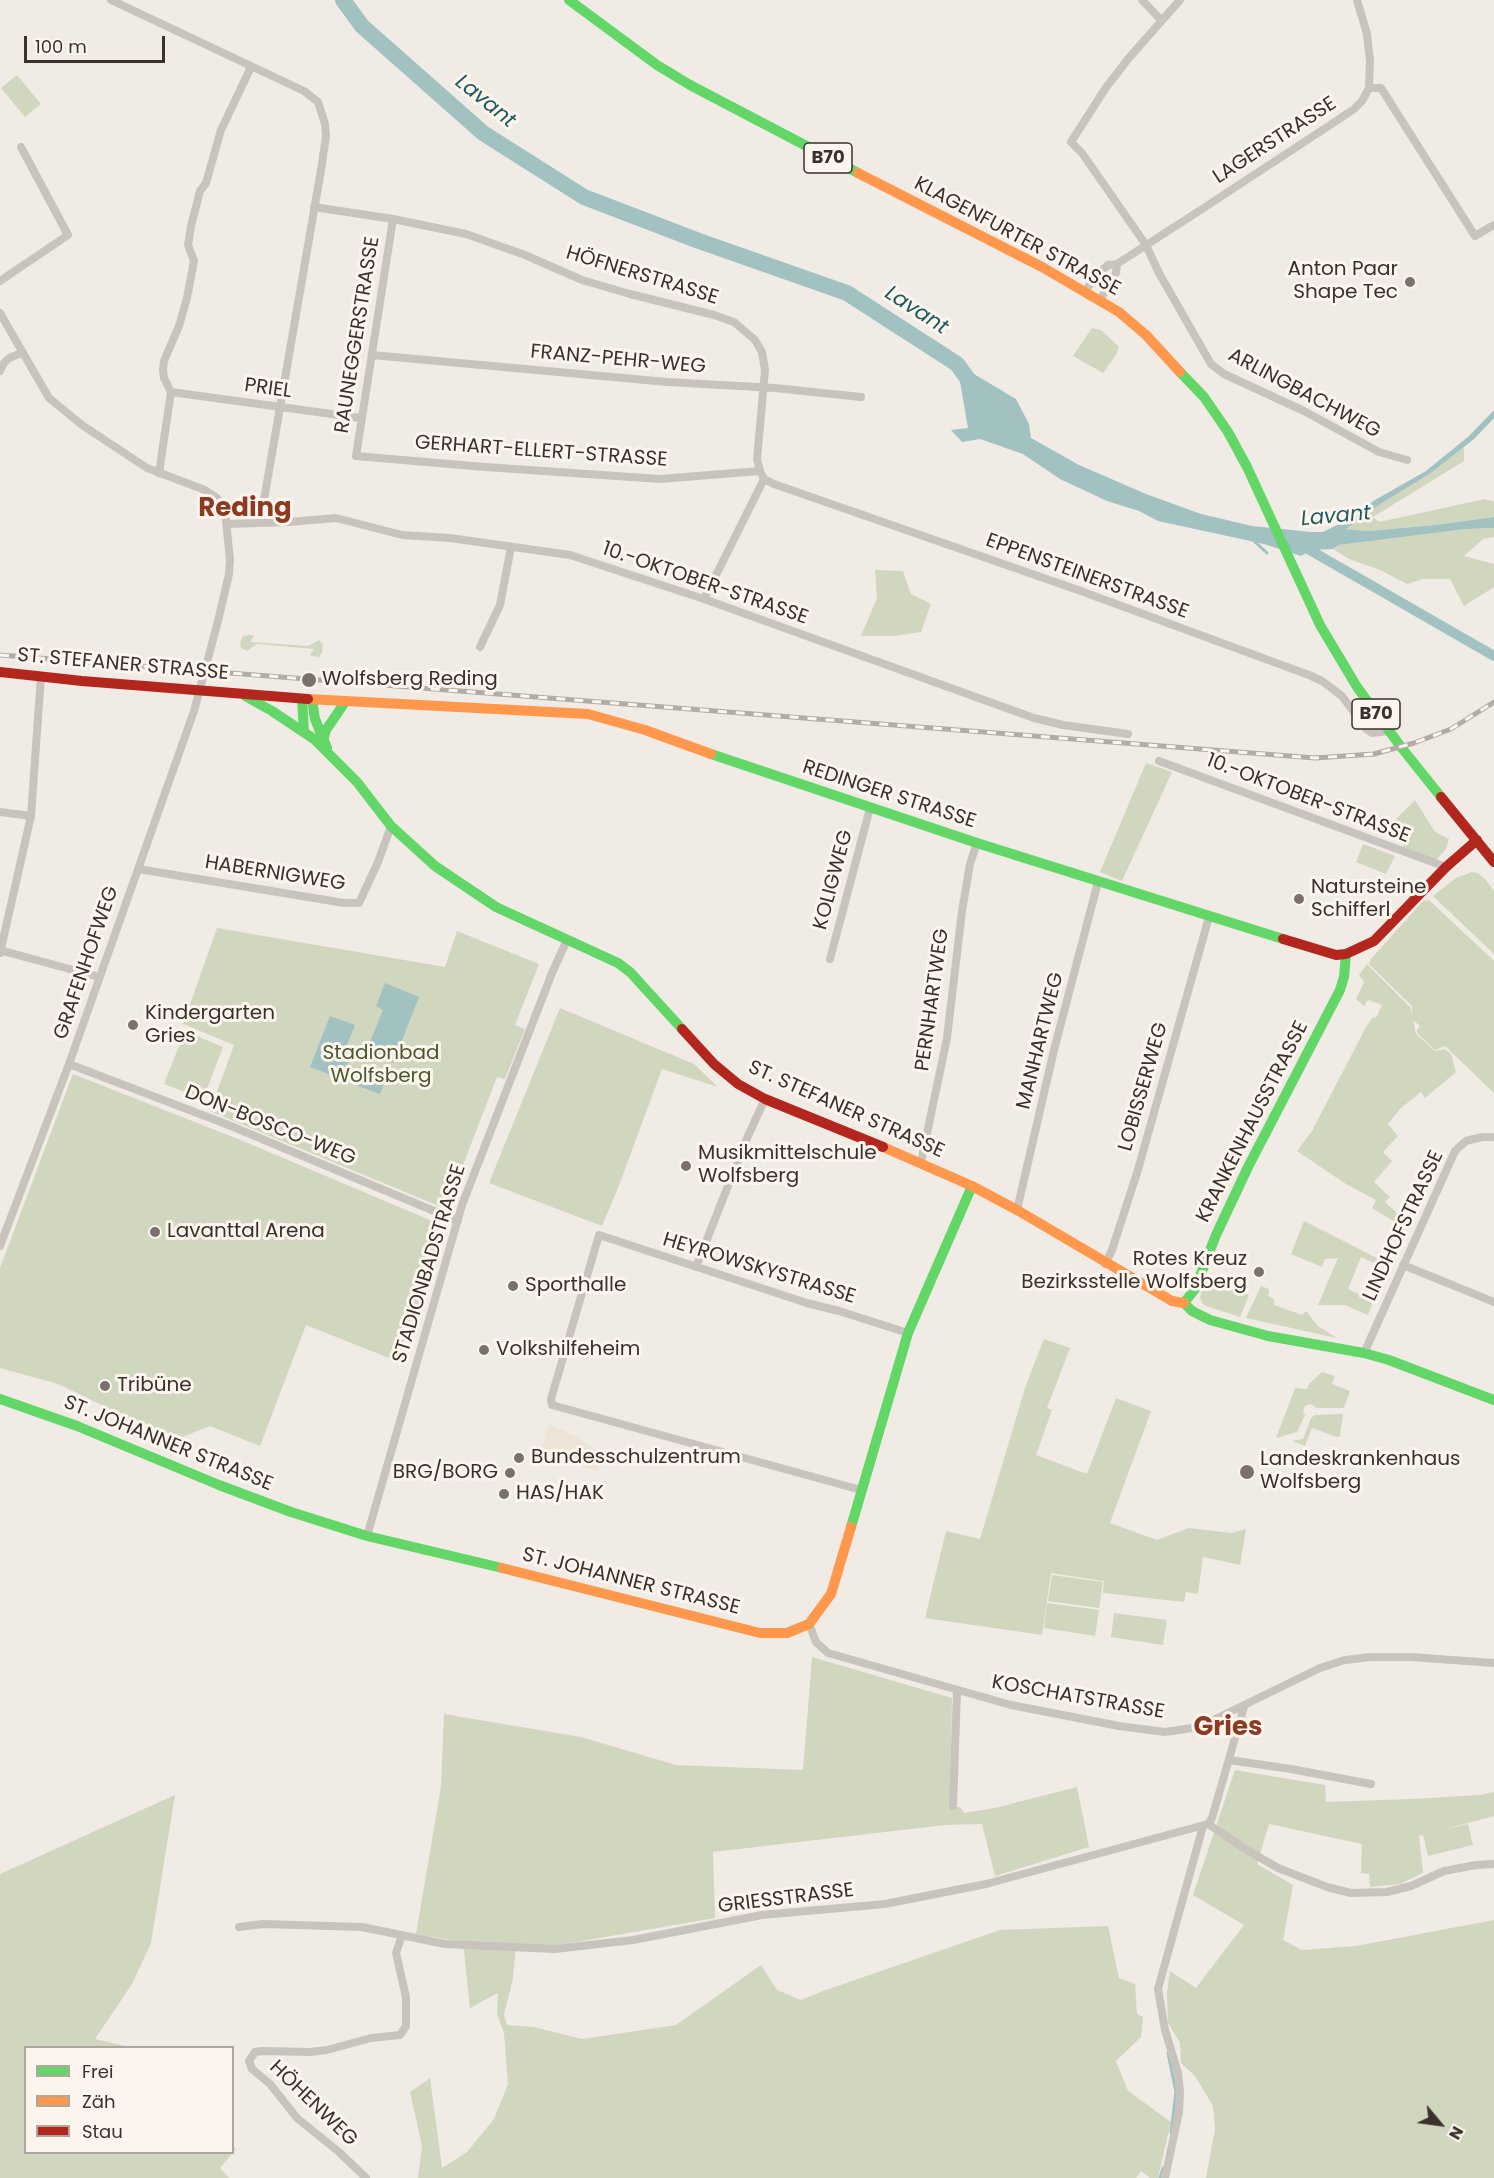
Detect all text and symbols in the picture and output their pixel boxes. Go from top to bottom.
scale bar [27,24,168,62]
text: 100 m [35,34,87,59]
water label: Lavant [450,70,520,134]
street label: LAGERSTRASSE [1209,92,1341,190]
road number: B70 [804,143,852,173]
street label: KLAGENFURTER STRASSE [910,172,1124,302]
street label: RAUNEGGERSTRASSE [331,235,385,435]
street label: HÖFNERSTRASSE [563,241,721,311]
place label: Anton Paar Shape Tec [1287,258,1398,305]
marker: Anton Paar Shape Tec [1403,275,1417,289]
water label: Lavant [880,281,952,341]
street label: FRANZ-PEHR-WEG [529,340,707,380]
street label: ARLINGBACHWEG [1224,344,1384,444]
street label: PRIEL [243,374,293,404]
street label: GERHART-ELLERT-STRASSE [414,431,668,473]
district label: Reding [198,493,292,525]
water label: Lavant [1300,501,1372,533]
street label: EPPENSTEINERSTRASSE [982,529,1192,625]
street label: 10.-OKTOBER-STRASSE [599,537,811,631]
street label: ST. STEFANER STRASSE [16,644,230,686]
place label: Wolfsberg Reding [322,668,498,692]
marker: Wolfsberg Reding [300,671,318,689]
road number: B70 [1352,699,1400,729]
street label: 10.-OKTOBER-STRASSE [1203,749,1413,849]
street label: REDINGER STRASSE [799,756,979,834]
street label: KOLIGWEG [809,828,859,932]
street label: HABERNIGWEG [203,851,347,897]
place label: Natursteine Schifferl [1311,876,1426,923]
street label: GRAFENHOFWEG [50,883,124,1043]
marker: Natursteine Schifferl [1292,892,1306,906]
street label: PERNHARTWEG [911,927,955,1073]
street label: MANHARTWEG [1012,970,1070,1112]
place label: Kindergarten Gries [145,1002,275,1049]
street label: KRANKENHAUSSTRASSE [1192,1017,1314,1227]
marker: Kindergarten Gries [126,1018,140,1032]
street label: LOBISSERWEG [1114,1020,1174,1154]
park label: Stadionbad Wolfsberg [322,1042,440,1089]
street label: ST. STEFANER STRASSE [744,1056,948,1164]
street label: DON-BOSCO-WEG [181,1081,359,1171]
place label: Musikmittelschule Wolfsberg [698,1142,877,1189]
street label: LINDHOFSTRASSE [1359,1147,1449,1305]
marker: Musikmittelschule Wolfsberg [679,1159,693,1173]
street label: STADIONBADSTRASSE [388,1162,472,1366]
place label: Lavanttal Arena [167,1220,325,1244]
marker: Lavanttal Arena [148,1225,162,1239]
street label: HEYROWSKYSTRASSE [660,1228,858,1310]
place label: Rotes Kreuz Bezirksstelle Wolfsberg [1021,1248,1247,1295]
marker: Rotes Kreuz Bezirksstelle Wolfsberg [1252,1265,1266,1279]
place label: Sporthalle [525,1274,626,1298]
marker: Sporthalle [506,1279,520,1293]
place label: Volkshilfeheim [496,1338,640,1362]
marker: Volkshilfeheim [477,1343,491,1357]
place label: Tribüne [117,1374,192,1398]
marker: Tribüne [98,1379,112,1393]
street label: ST. JOHANNER STRASSE [60,1391,276,1497]
place label: Bundesschulzentrum [531,1446,741,1470]
place label: Landeskrankenhaus Wolfsberg [1260,1448,1460,1495]
marker: Bundesschulzentrum [512,1451,526,1465]
place label: BRG/BORG [393,1461,498,1485]
marker: Landeskrankenhaus Wolfsberg [1238,1463,1256,1481]
marker: BRG/BORG [503,1466,517,1480]
place label: HAS/HAK [516,1482,604,1506]
marker: HAS/HAK [497,1487,511,1501]
street label: ST. JOHANNER STRASSE [520,1543,742,1621]
street label: KOSCHATSTRASSE [990,1671,1166,1725]
district label: Gries [1193,1712,1263,1744]
street label: GRIESSTRASSE [717,1879,855,1919]
legend [24,2046,234,2154]
street label: HÖHENWEG [264,2056,362,2152]
text: Frei [82,2059,113,2084]
text: Zäh [82,2089,115,2114]
north arrow [1410,2094,1470,2154]
text: Stau [82,2119,123,2144]
text: N [1443,2122,1469,2144]

